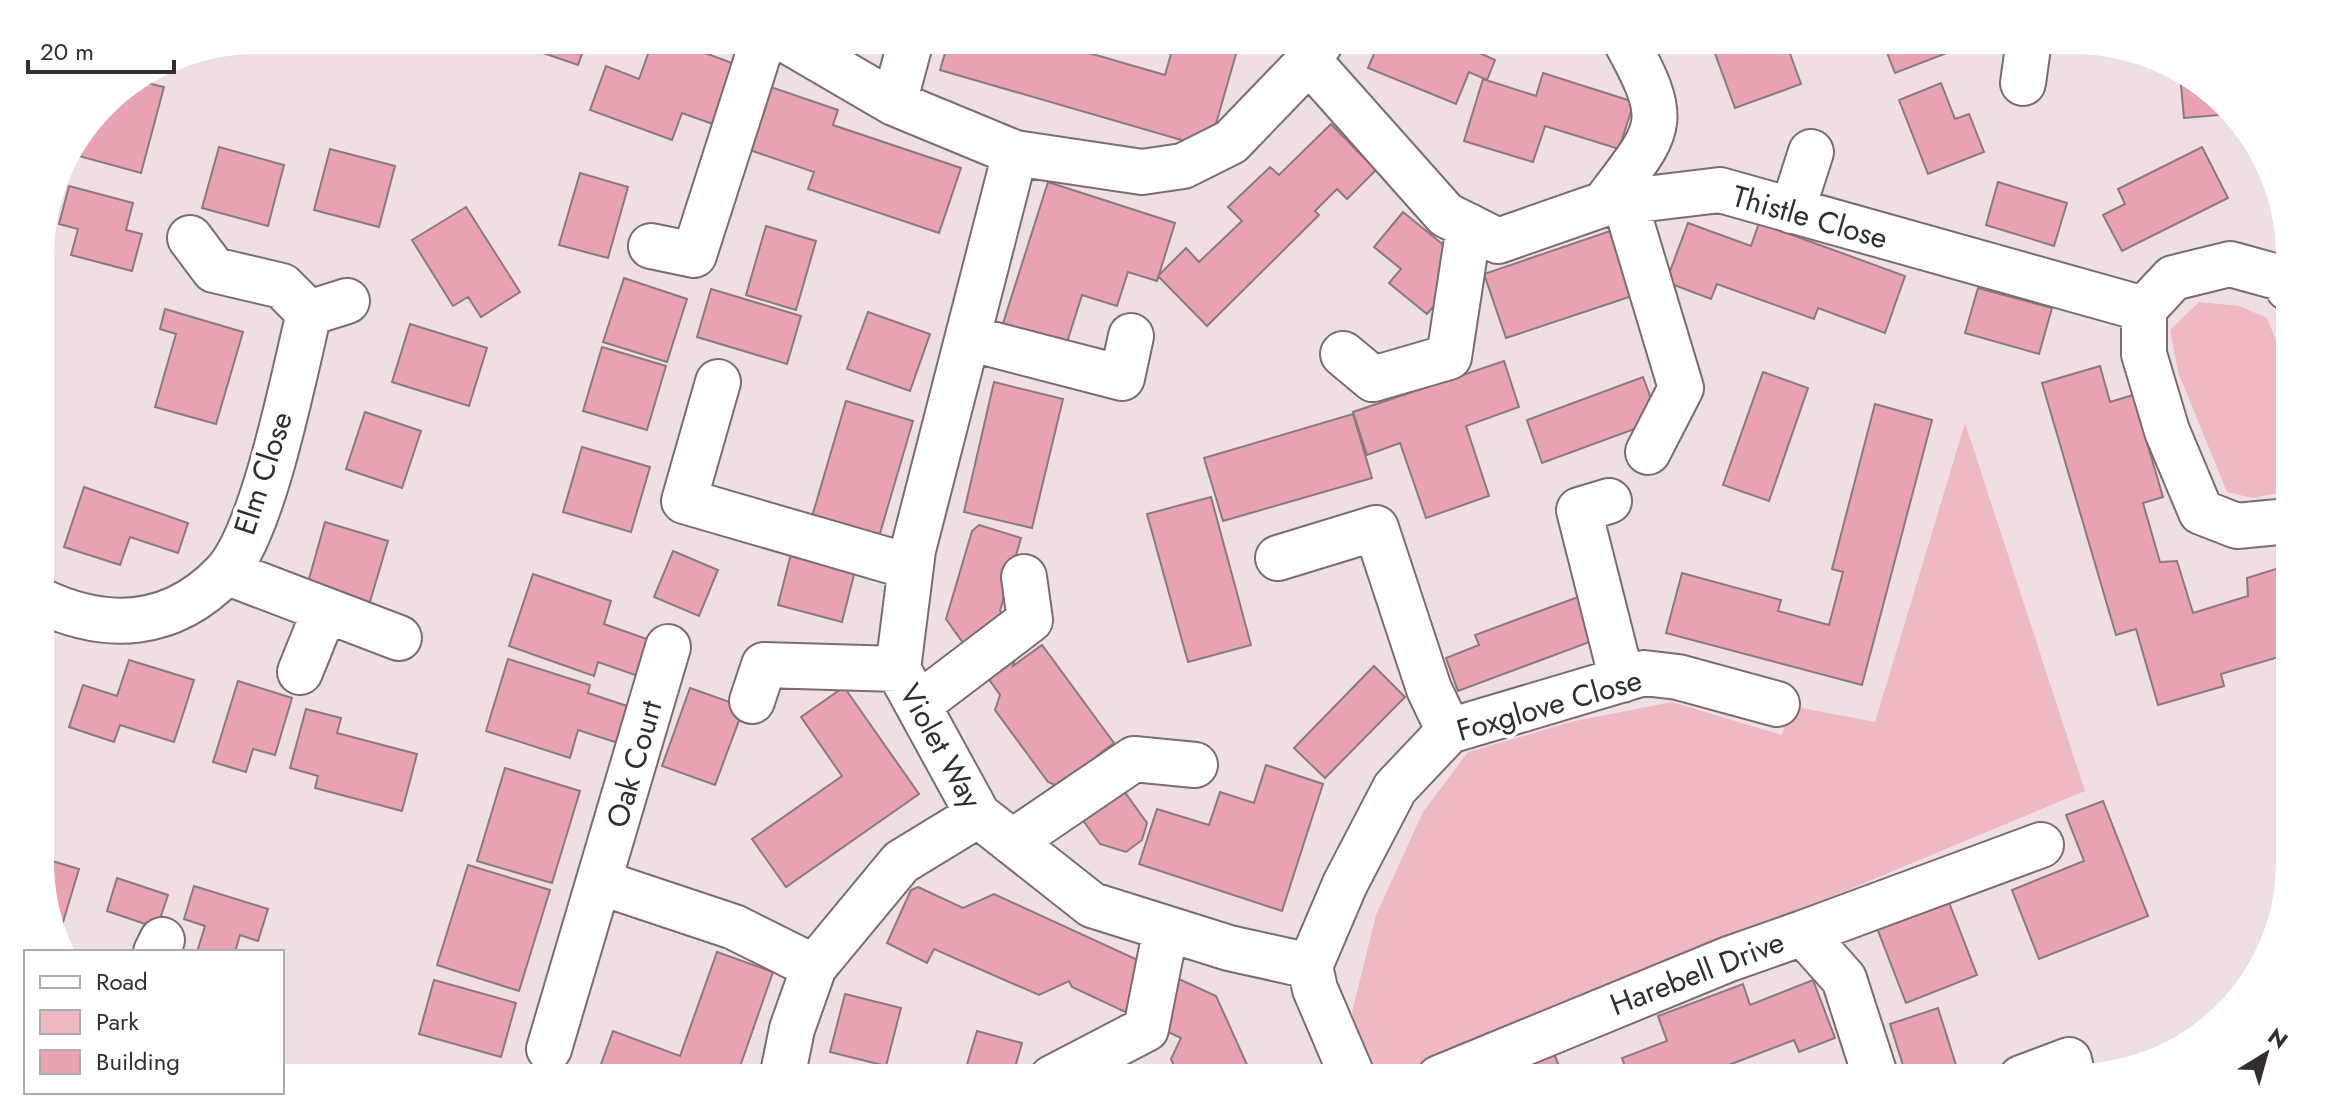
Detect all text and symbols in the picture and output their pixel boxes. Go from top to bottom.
scale bar [28,24,174,74]
text: 20 m [40,34,94,69]
street label: Thistle Close [1727,174,1893,260]
street label: Elm Close [223,406,303,540]
street label: Foxglove Close [1451,658,1647,752]
street label: Violet Way [889,676,993,817]
street label: Oak Court [595,695,673,833]
street label: Harebell Drive [1604,920,1790,1026]
legend [24,950,284,1094]
text: Road [96,964,148,999]
text: Park [96,1004,139,1039]
north arrow [2226,1014,2306,1094]
text: N [2261,1020,2295,1056]
text: Building [96,1044,180,1079]

